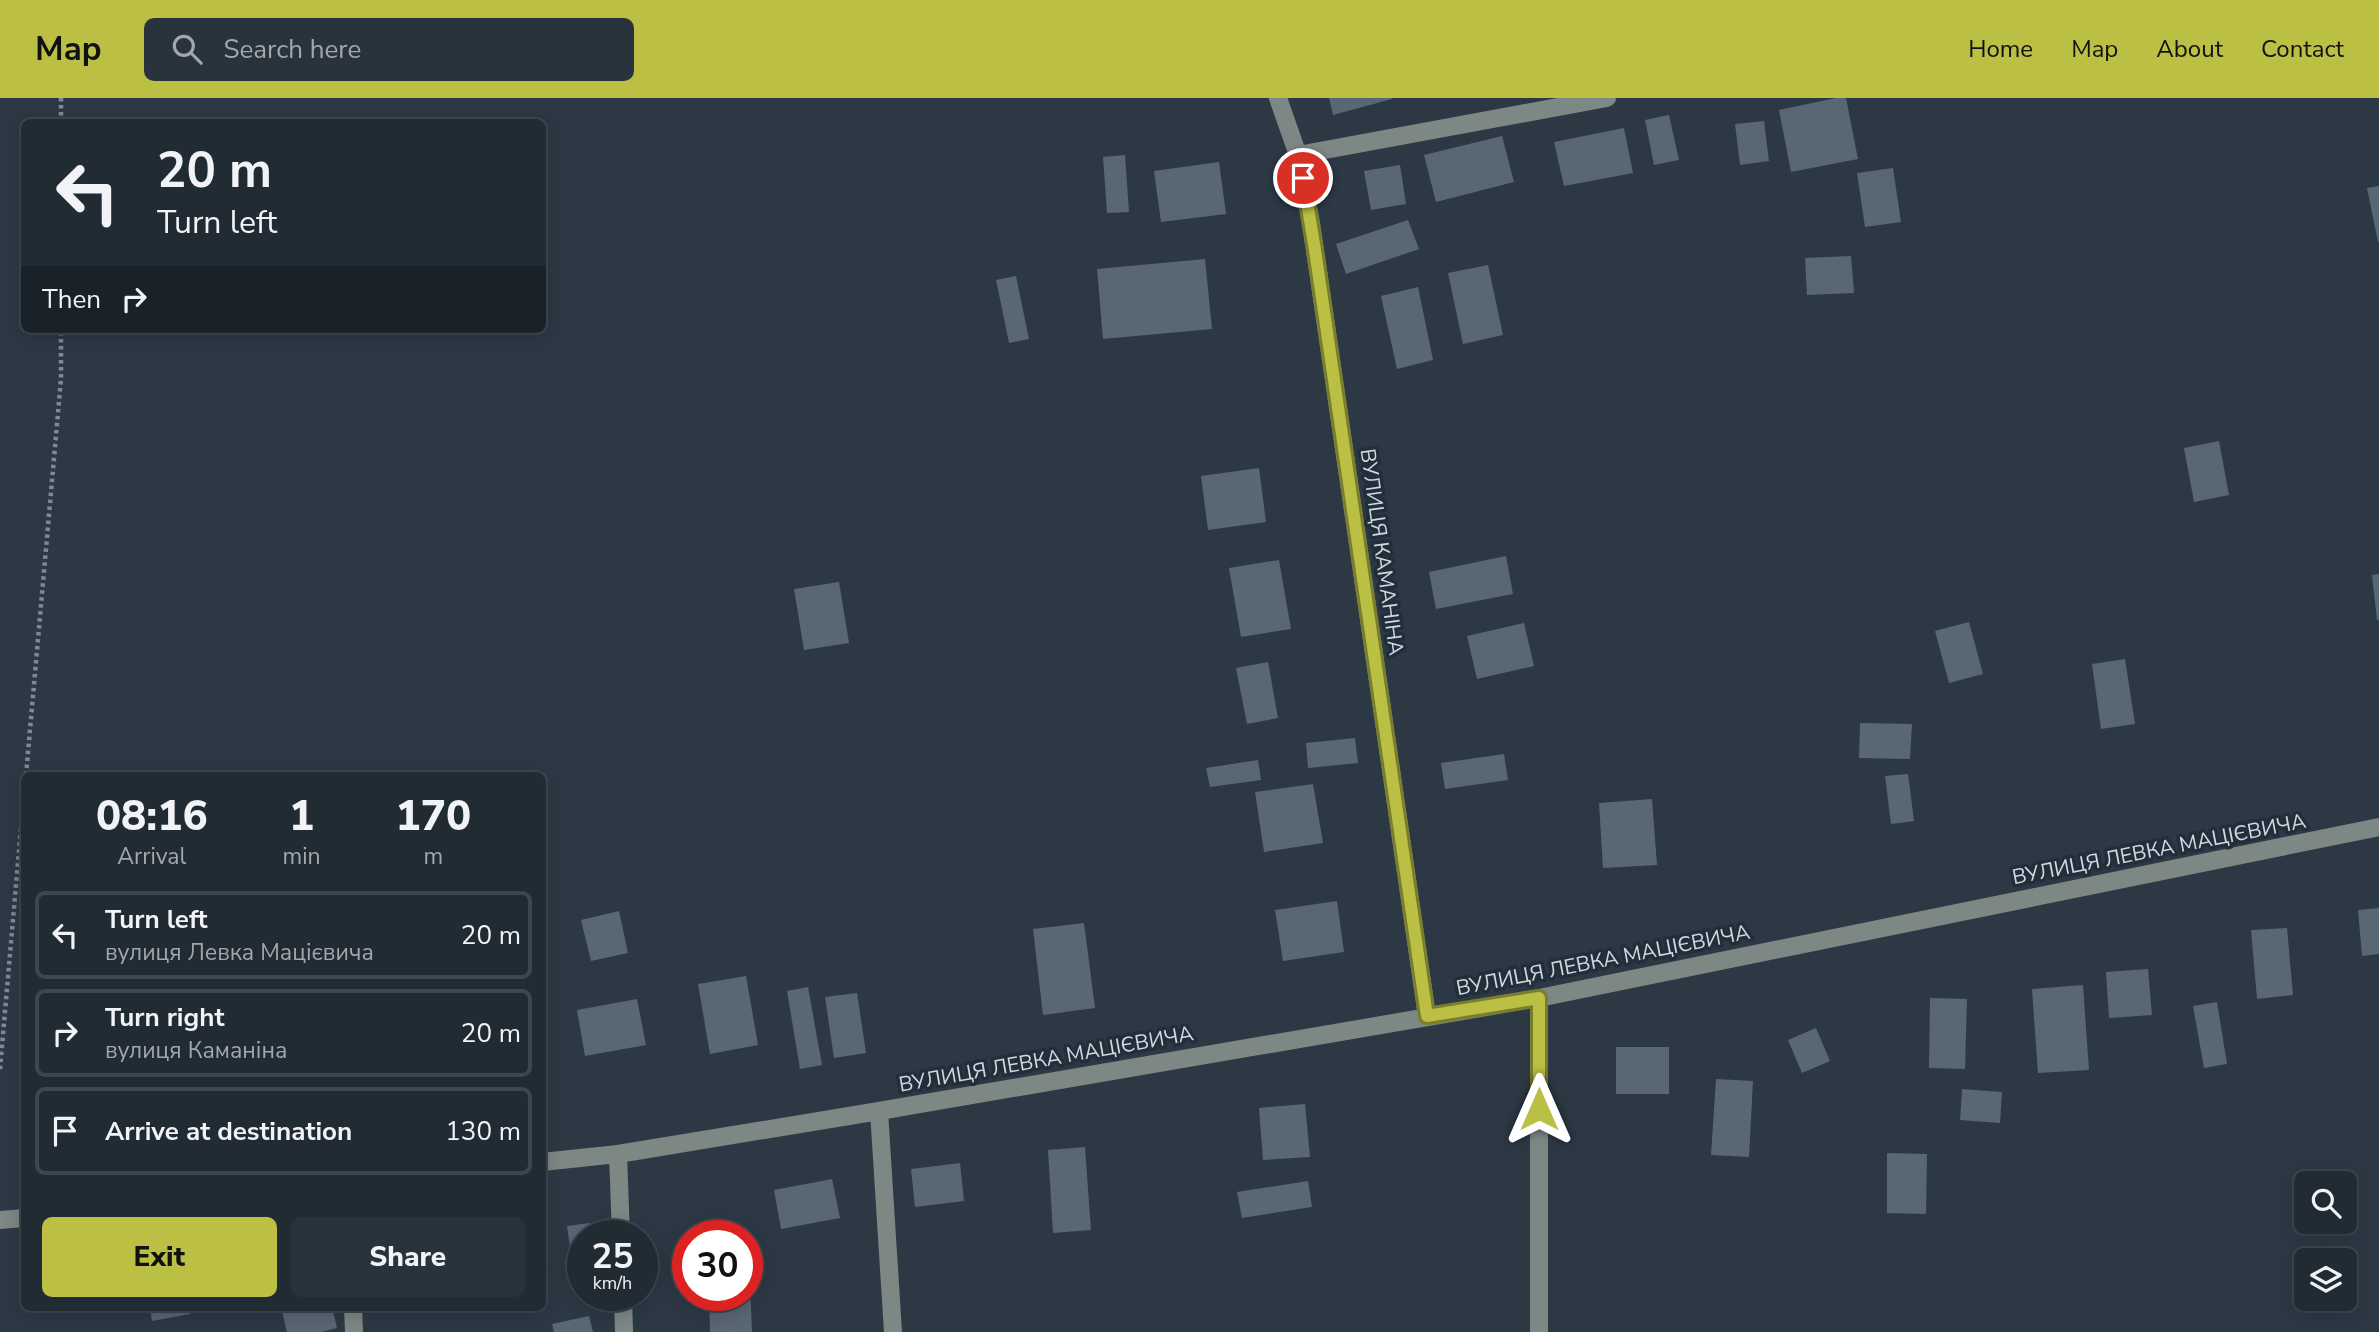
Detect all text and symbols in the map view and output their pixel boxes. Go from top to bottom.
search box [144,18,634,81]
text: Map [35,27,102,72]
icon: search [168,30,206,68]
text: Search here [224,32,361,67]
text: Home [1968,33,2033,65]
text: Map [2071,33,2118,65]
text: About [2156,33,2223,65]
text: Contact [2261,33,2344,65]
text: 20 m [157,137,272,204]
icon: left [42,147,133,238]
pin [1273,148,1333,208]
icon: arrive [1284,159,1322,197]
text: Turn left [157,201,277,244]
icon: right [115,280,153,318]
text: Then [42,282,101,317]
street label: ВУЛИЦЯ КАМАНІНА [1354,447,1410,657]
text: 08:16 [96,788,208,845]
text: 1 [289,788,314,845]
text: 170 [396,788,471,845]
street label: ВУЛИЦЯ ЛЕВКА МАЦІЄВИЧА [2010,807,2308,891]
text: Arrival [117,841,186,872]
text: min [283,841,321,872]
text: m [423,841,443,872]
text: Turn left [105,902,208,937]
icon: left [46,916,84,954]
text: 20 m [461,918,521,953]
street label: ВУЛИЦЯ ЛЕВКА МАЦІЄВИЧА [1454,918,1752,1002]
text: вулиця Левка Мацієвича [105,937,374,968]
text: Turn right [105,1000,224,1035]
icon: right [46,1014,84,1052]
text: 20 m [461,1016,521,1051]
street label: ВУЛИЦЯ ЛЕВКА МАЦІЄВИЧА [897,1019,1195,1099]
text: вулиця Каманіна [105,1035,287,1066]
position arrow [1502,1072,1576,1146]
icon: arrive [46,1112,84,1150]
text: Arrive at destination [105,1114,352,1149]
text: 130 m [445,1114,521,1149]
map controls [2294,1171,2357,1311]
button: search [2294,1171,2357,1234]
button: Exit [42,1217,277,1297]
button: Share [291,1217,525,1297]
speed limit sign: 30 [672,1220,763,1311]
text: 25 [591,1233,634,1280]
button: layers [2294,1248,2357,1311]
text: km/h [593,1271,632,1295]

